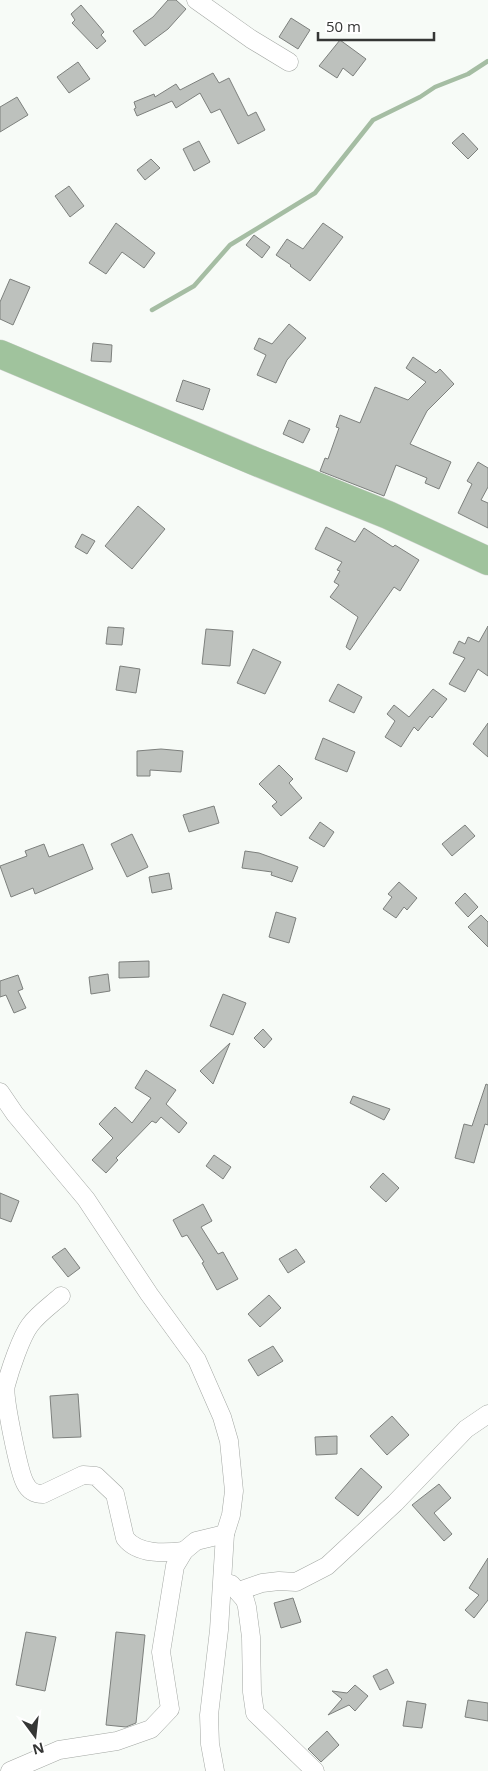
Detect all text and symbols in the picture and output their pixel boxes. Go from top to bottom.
scale bar [318,10,434,42]
text: 50 m [326,16,361,36]
north arrow [10,1711,60,1761]
text: N [31,1738,46,1760]

